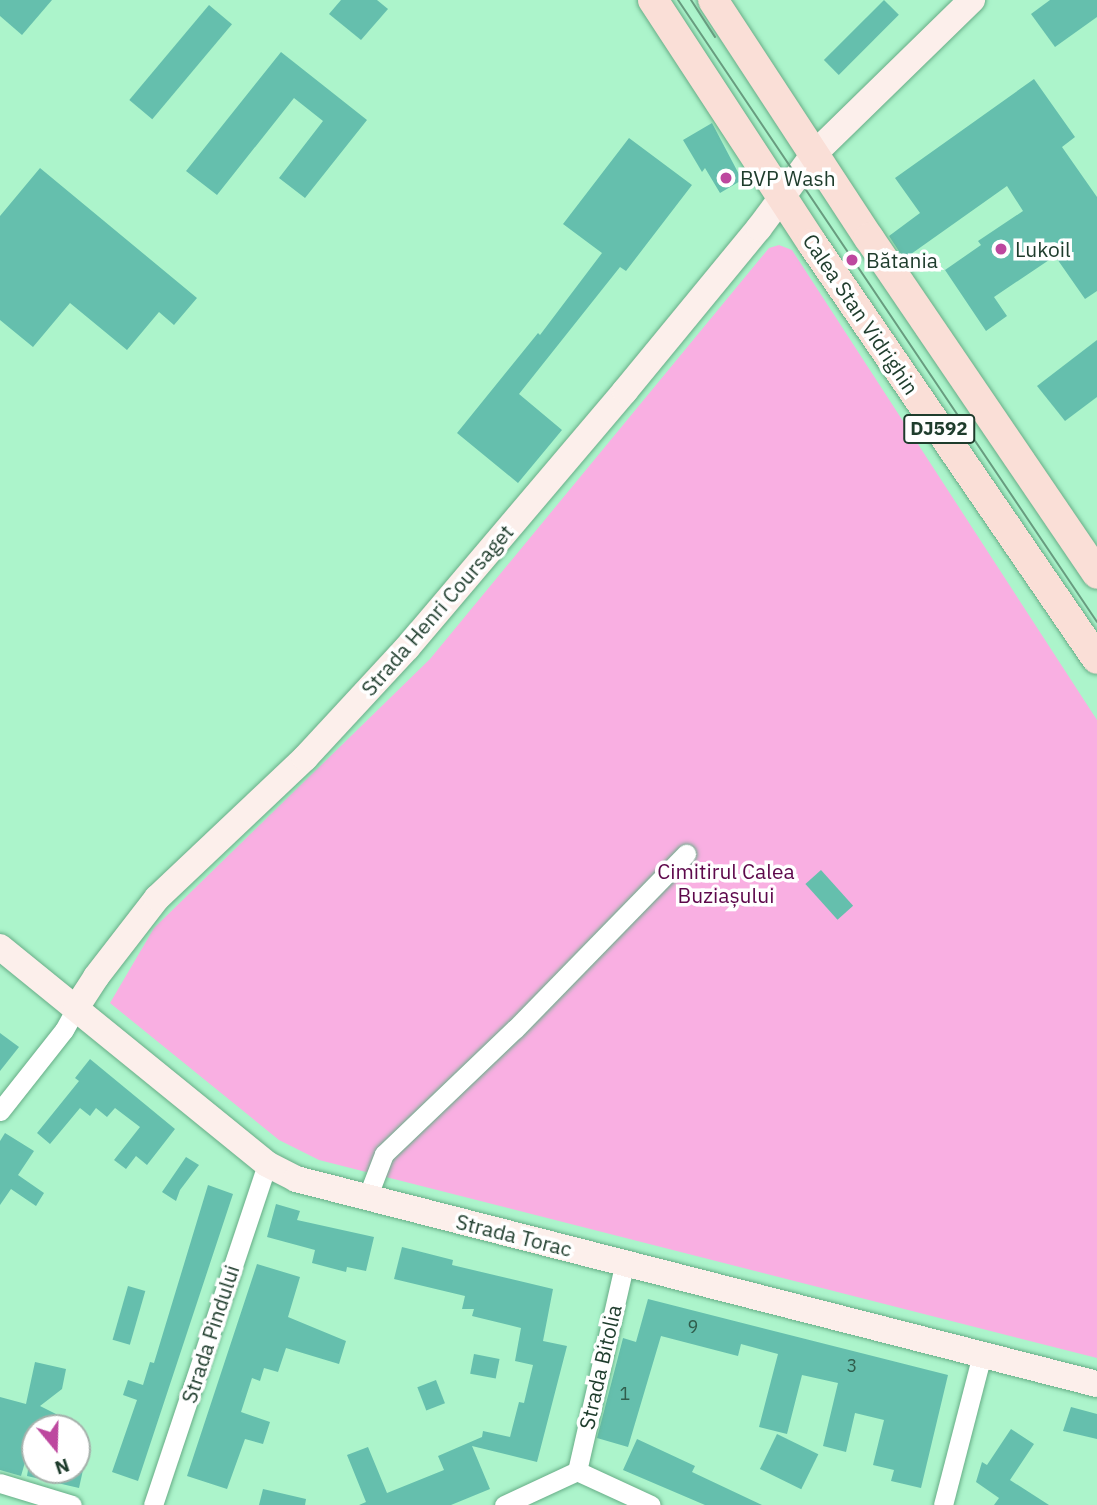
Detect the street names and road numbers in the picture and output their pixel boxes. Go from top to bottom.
street label: Calea Stan Vidrighin [798,229,924,399]
road number: DJ592 [902,414,976,444]
street label: Strada Henri Coursaget [356,519,518,701]
street label: Strada Torac [453,1208,575,1262]
street label: Strada Pindului [176,1262,244,1406]
street label: Strada Bitolia [573,1302,627,1432]

